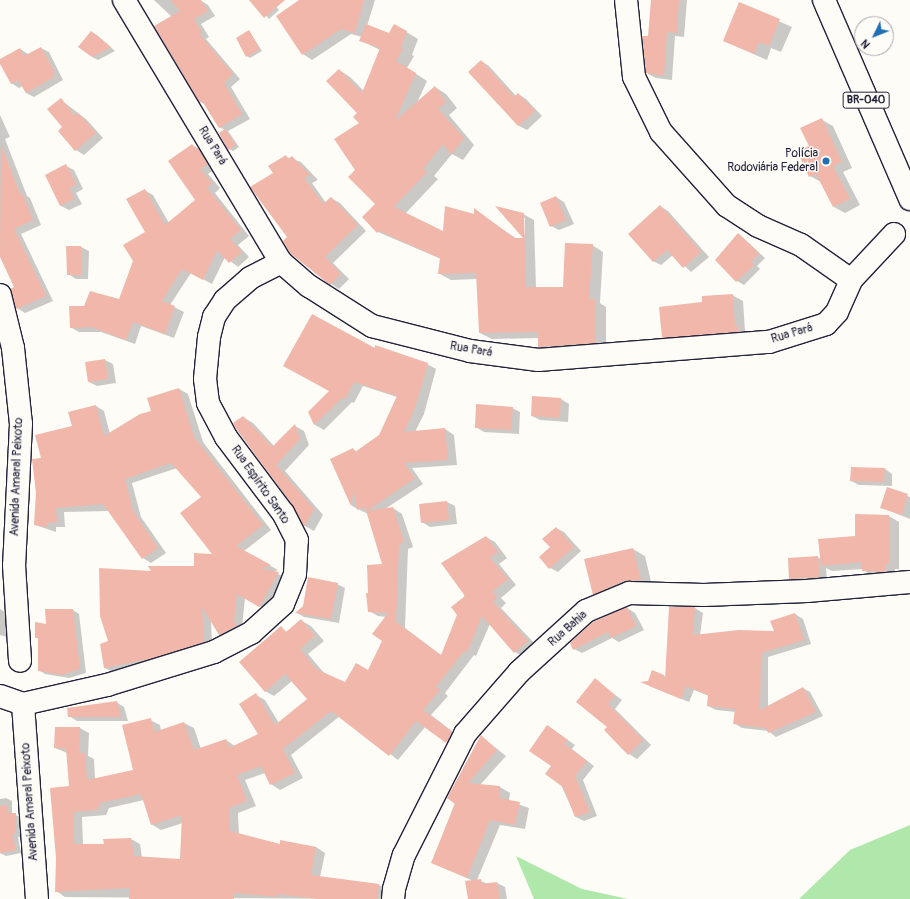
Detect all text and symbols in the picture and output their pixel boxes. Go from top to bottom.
north arrow [854,16,894,56]
text: N [858,37,873,51]
road number: BR-040 [842,91,890,109]
street label: Rua Pará [195,124,229,168]
place label: Polícia Rodoviária Federal [727,147,818,175]
marker: Polícia Rodoviária Federal [821,156,831,166]
street label: Rua Pará [769,321,815,347]
street label: Rua Pará [449,339,493,361]
street label: Avenida Amaral Peixoto [8,417,26,537]
street label: Rua Espírito Santo [228,443,292,527]
street label: Rua Bahia [546,608,590,650]
street label: Avenida Amaral Peixoto [19,742,41,862]

